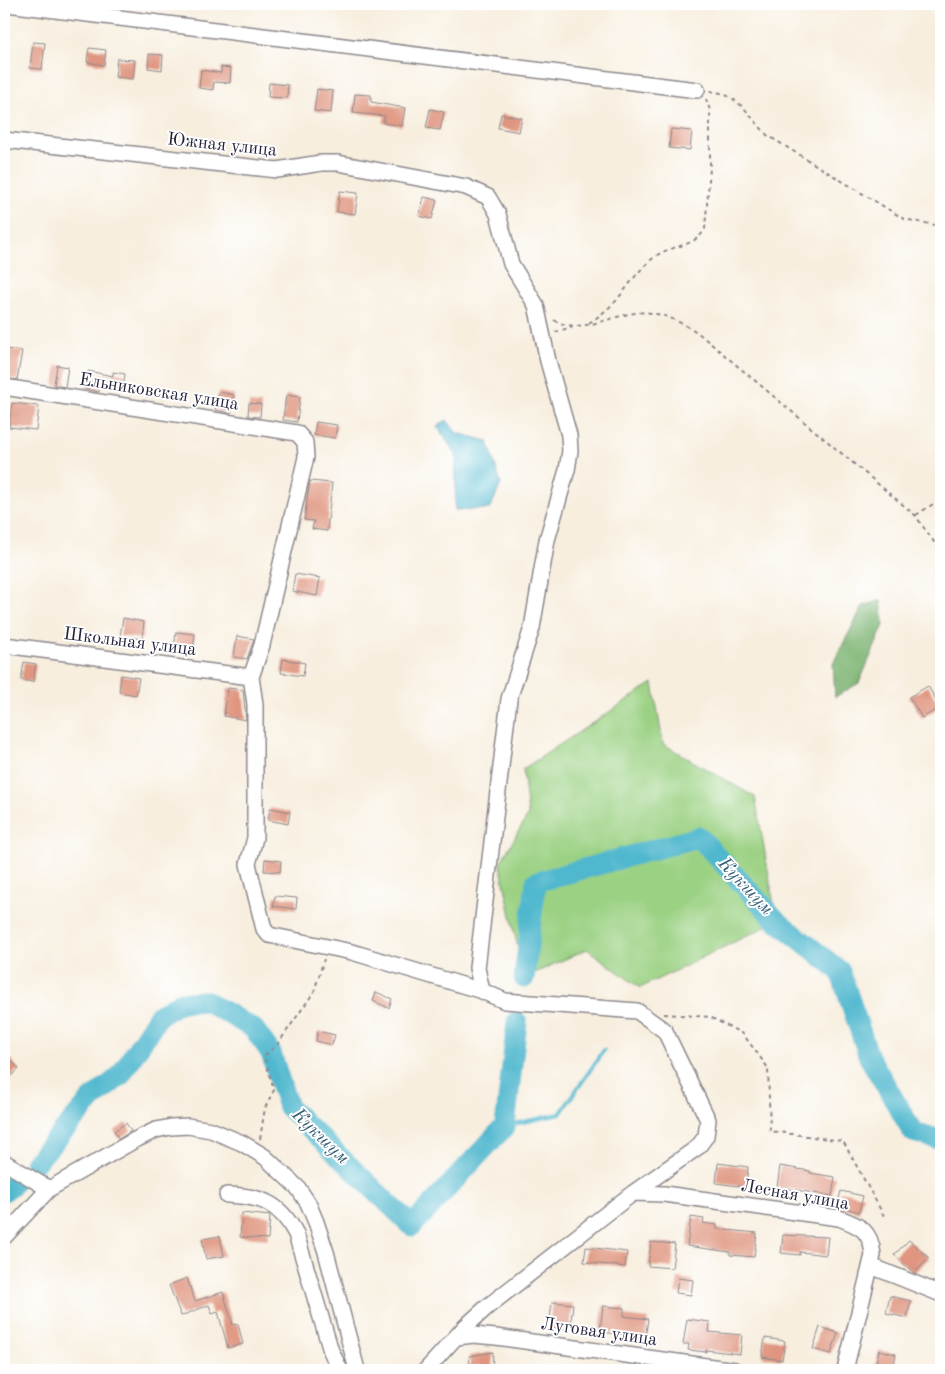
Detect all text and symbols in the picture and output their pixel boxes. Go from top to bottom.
street label: Южная улица [166,130,278,160]
street label: Ельниковская улица [78,370,240,414]
street label: Школьная улица [63,625,197,659]
water label: Кукшум [713,854,776,920]
water label: Кукшум [287,1105,352,1169]
street label: Лесная улица [740,1177,850,1213]
street label: Луговая улица [540,1315,658,1349]

